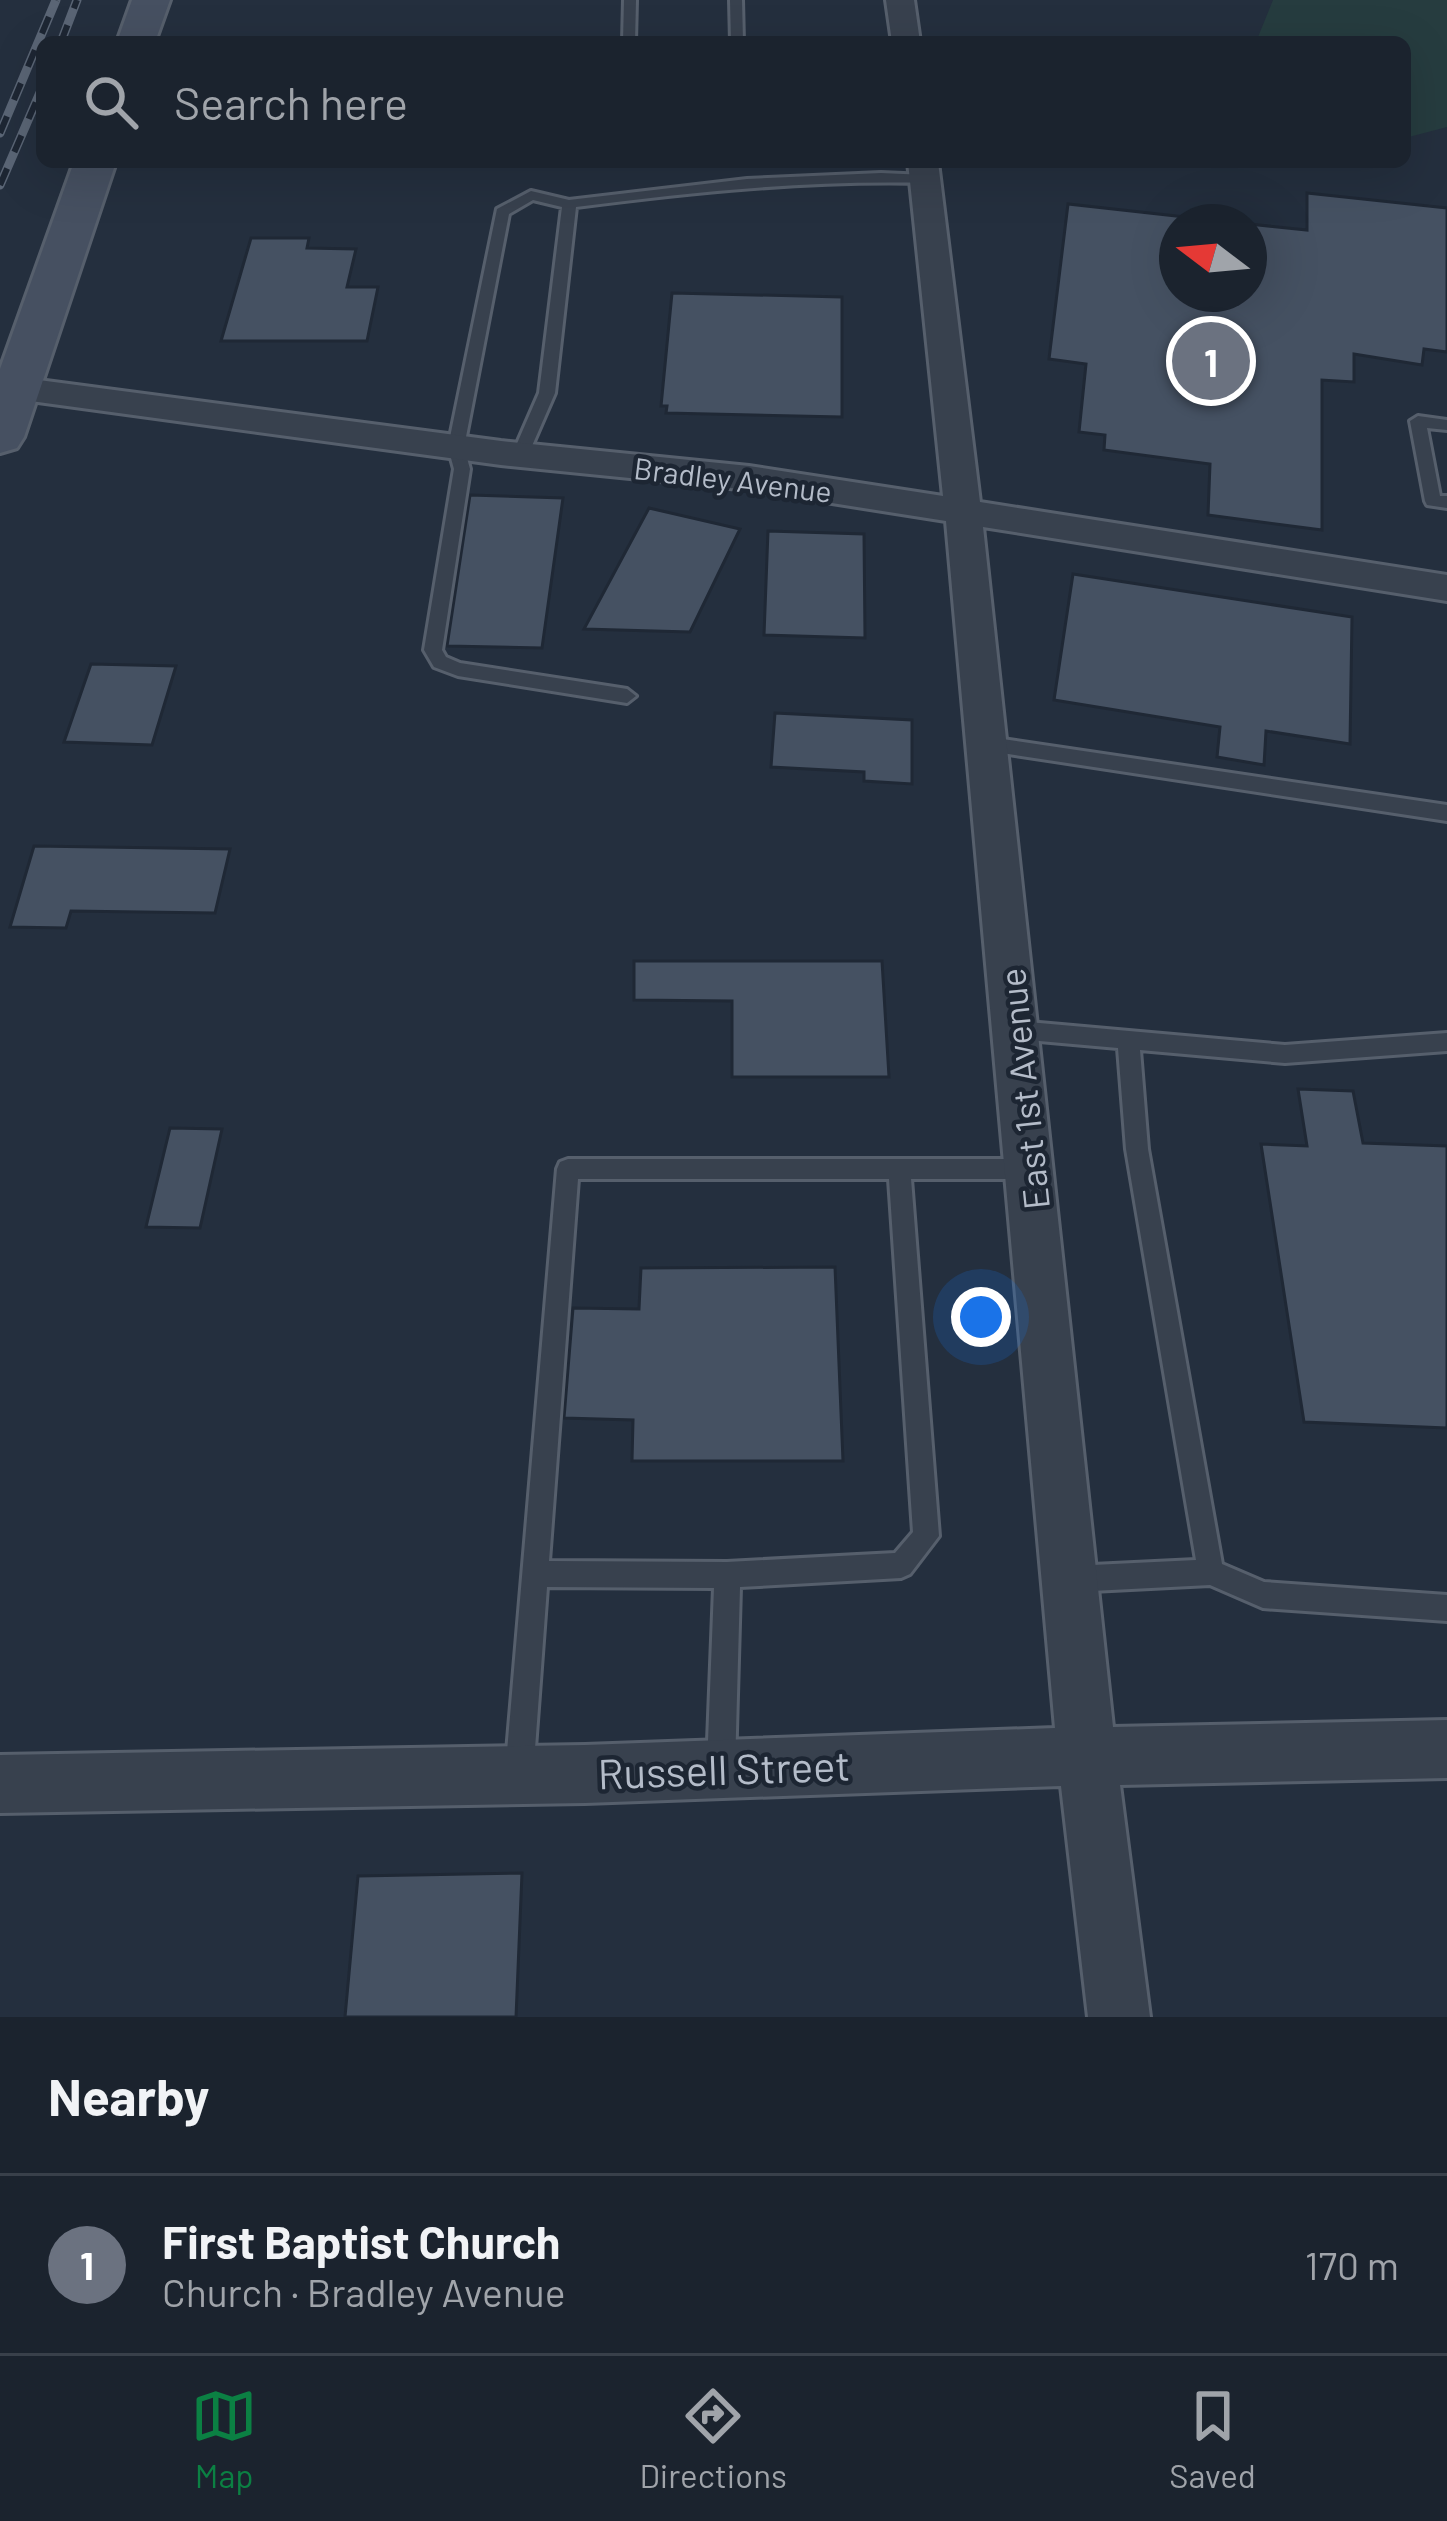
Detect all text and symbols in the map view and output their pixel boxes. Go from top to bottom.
search box [36,36,1411,168]
icon: search [78,69,144,135]
text: Search here [174,75,408,129]
north arrow [1159,204,1267,312]
pin: 1 [1172,316,1250,406]
street label: Bradley Avenue [632,449,834,509]
street label: East 1st Avenue [989,966,1057,1212]
your location [951,1287,1011,1347]
street label: Russell Street [597,1739,851,1797]
text: Nearby [48,2065,209,2126]
text: First Baptist Church [162,2214,560,2268]
text: 1 [80,2241,94,2288]
text: 170 m [1305,2241,1399,2288]
text: Church · Bradley Avenue [162,2268,565,2315]
tab: Map [191,2383,257,2495]
tab: Directions [639,2383,787,2495]
tab: Saved [1169,2383,1256,2495]

